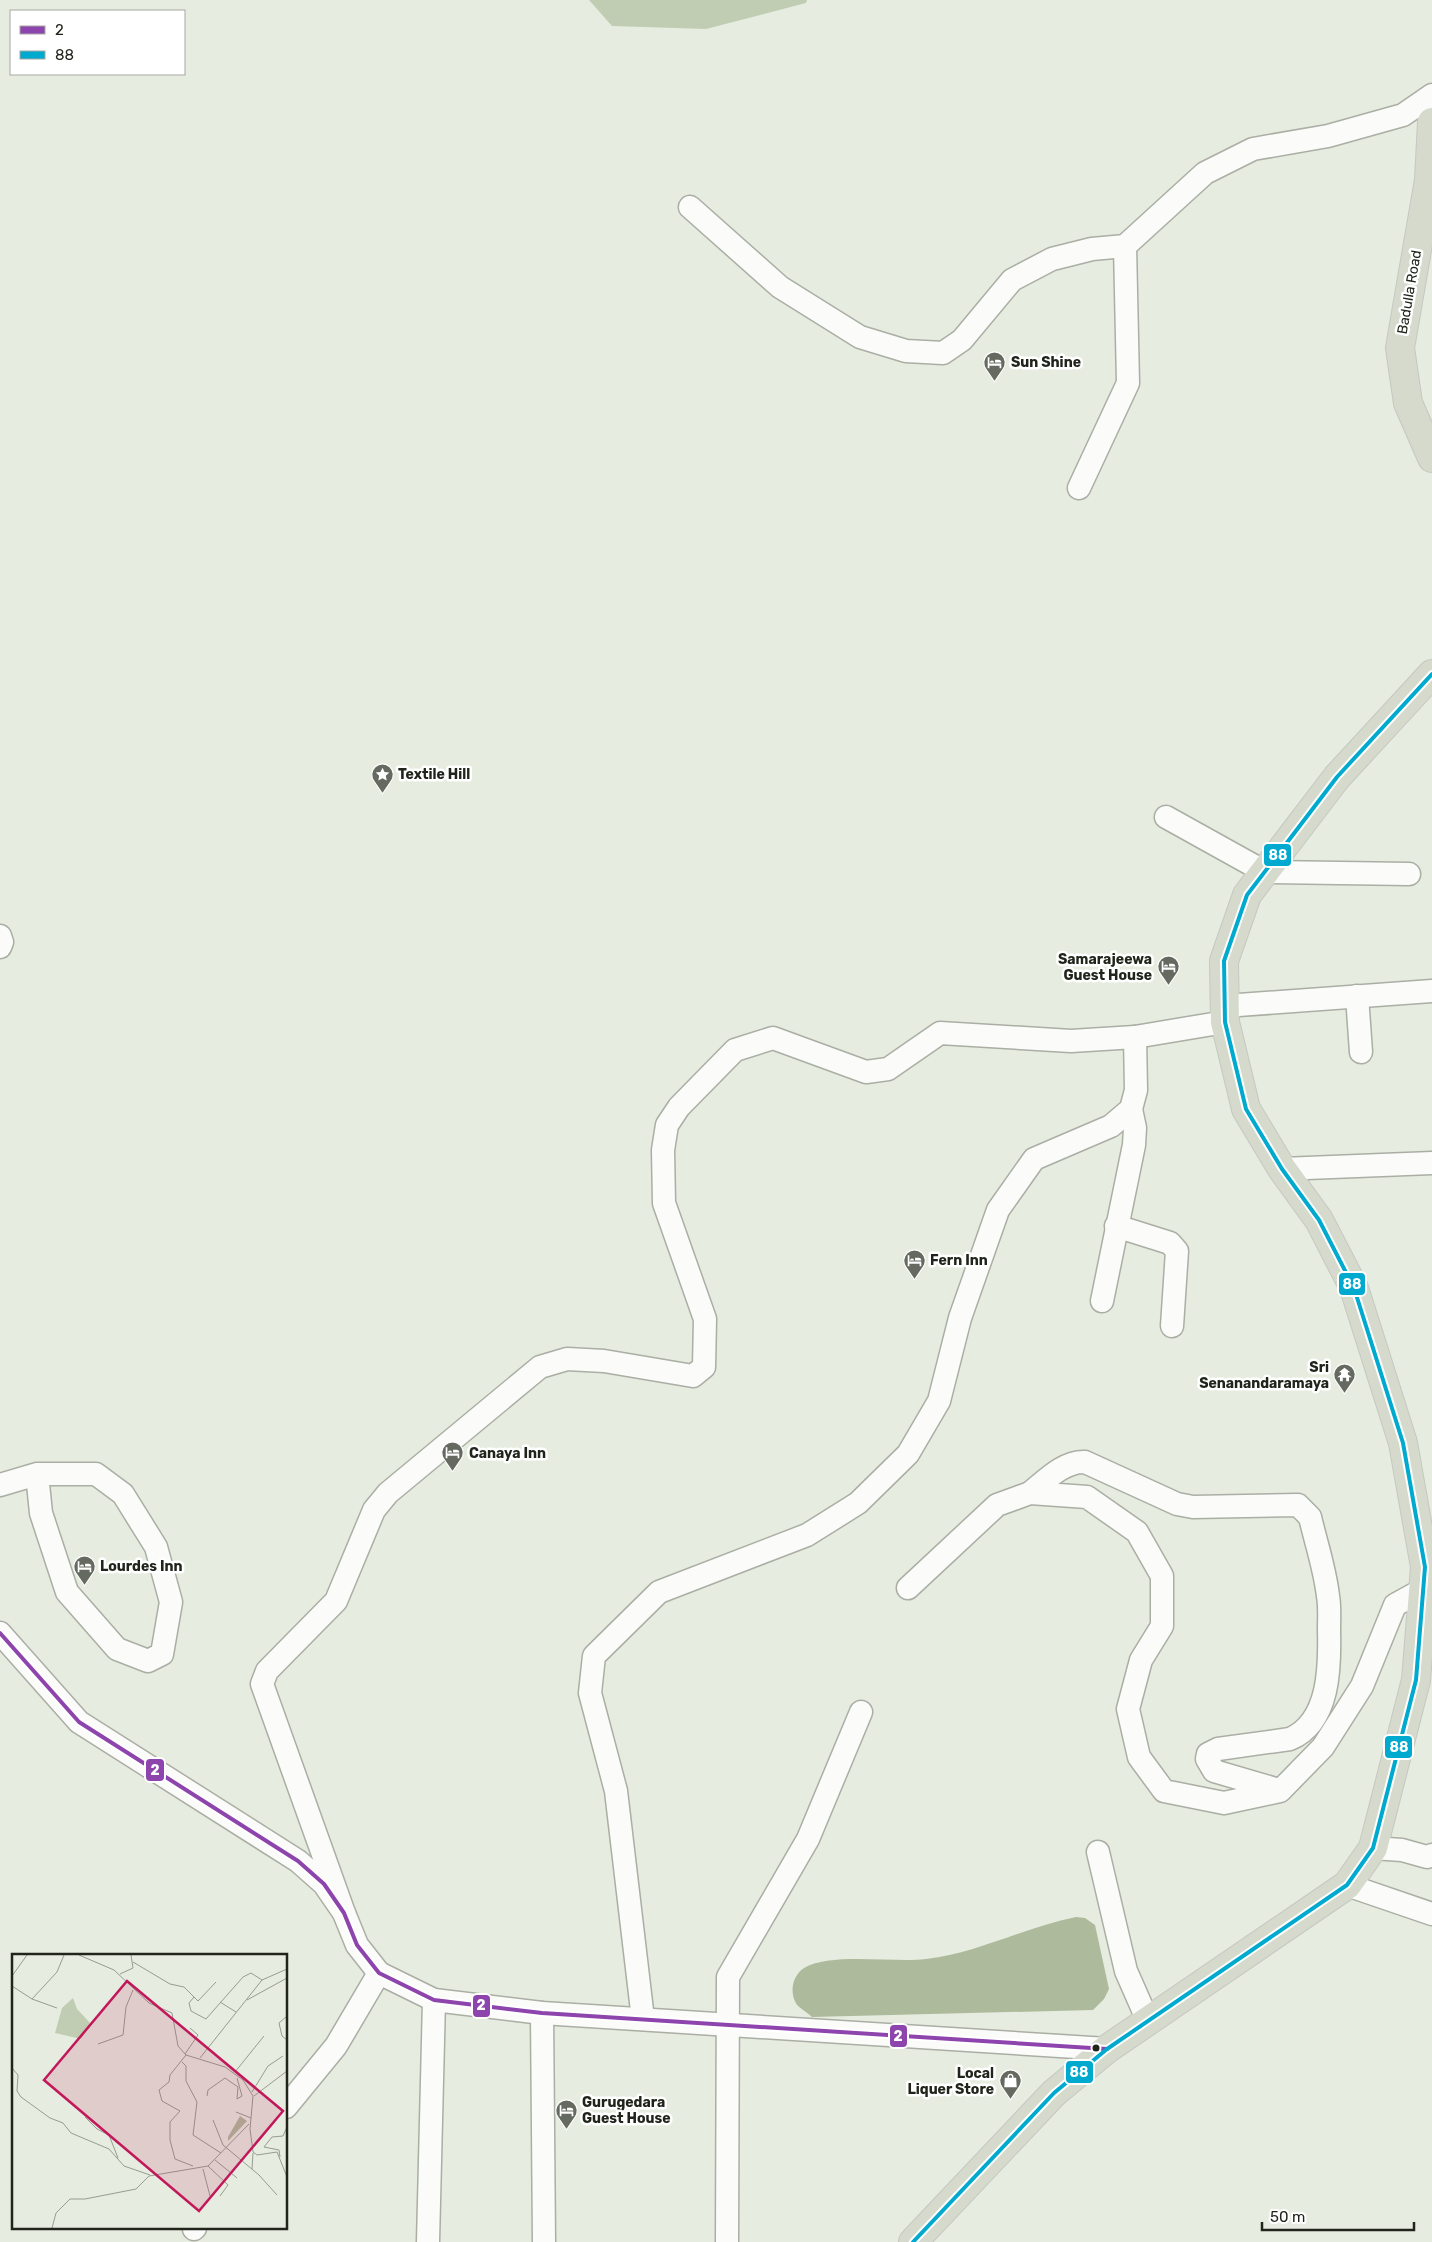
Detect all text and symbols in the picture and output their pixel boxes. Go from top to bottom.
legend [10,10,185,75]
text: 2 [55,21,64,39]
text: 88 [55,46,74,64]
street label: Badulla Road [1394,249,1425,335]
hotel icon: Sun Shine [983,350,1007,381]
place label: Sun Shine [1011,354,1081,371]
place icon: Textile Hill [370,762,394,793]
place label: Textile Hill [398,766,470,783]
line badge: 88 [1263,843,1292,867]
text: 88 [1269,847,1287,864]
place label: Samarajeewa Guest House [1058,951,1152,984]
hotel icon: Samarajeewa Guest House [1156,955,1180,986]
hotel icon: Fern Inn [902,1248,926,1279]
place label: Fern Inn [930,1252,988,1269]
line badge: 88 [1338,1272,1366,1296]
text: 88 [1343,1276,1361,1293]
place label: Sri Senanandaramaya [1199,1359,1329,1392]
temple icon: Sri Senanandaramaya [1333,1363,1357,1394]
hotel icon: Canaya Inn [441,1441,465,1472]
place label: Canaya Inn [469,1445,546,1462]
hotel icon: Lourdes Inn [72,1554,96,1585]
place label: Lourdes Inn [100,1558,183,1575]
line badge: 88 [1384,1735,1413,1759]
text: 88 [1390,1739,1408,1756]
line badge: 2 [145,1758,165,1782]
text: 2 [150,1762,160,1779]
inset map [12,1954,288,2230]
line badge: 2 [472,1994,491,2018]
text: 2 [476,1997,486,2014]
line badge: 2 [889,2024,908,2048]
text: 2 [893,2028,903,2045]
unlabelled marker [1091,2043,1101,2053]
line badge: 88 [1065,2060,1094,2084]
text: 88 [1070,2064,1088,2081]
place label: Local Liquer Store [907,2065,994,2098]
shop icon: Local Liquer Store [998,2069,1022,2100]
place label: Gurugedara Guest House [582,2094,671,2127]
hotel icon: Gurugedara Guest House [554,2098,578,2129]
scale bar [1262,2200,1414,2232]
text: 50 m [1270,2208,1305,2226]

